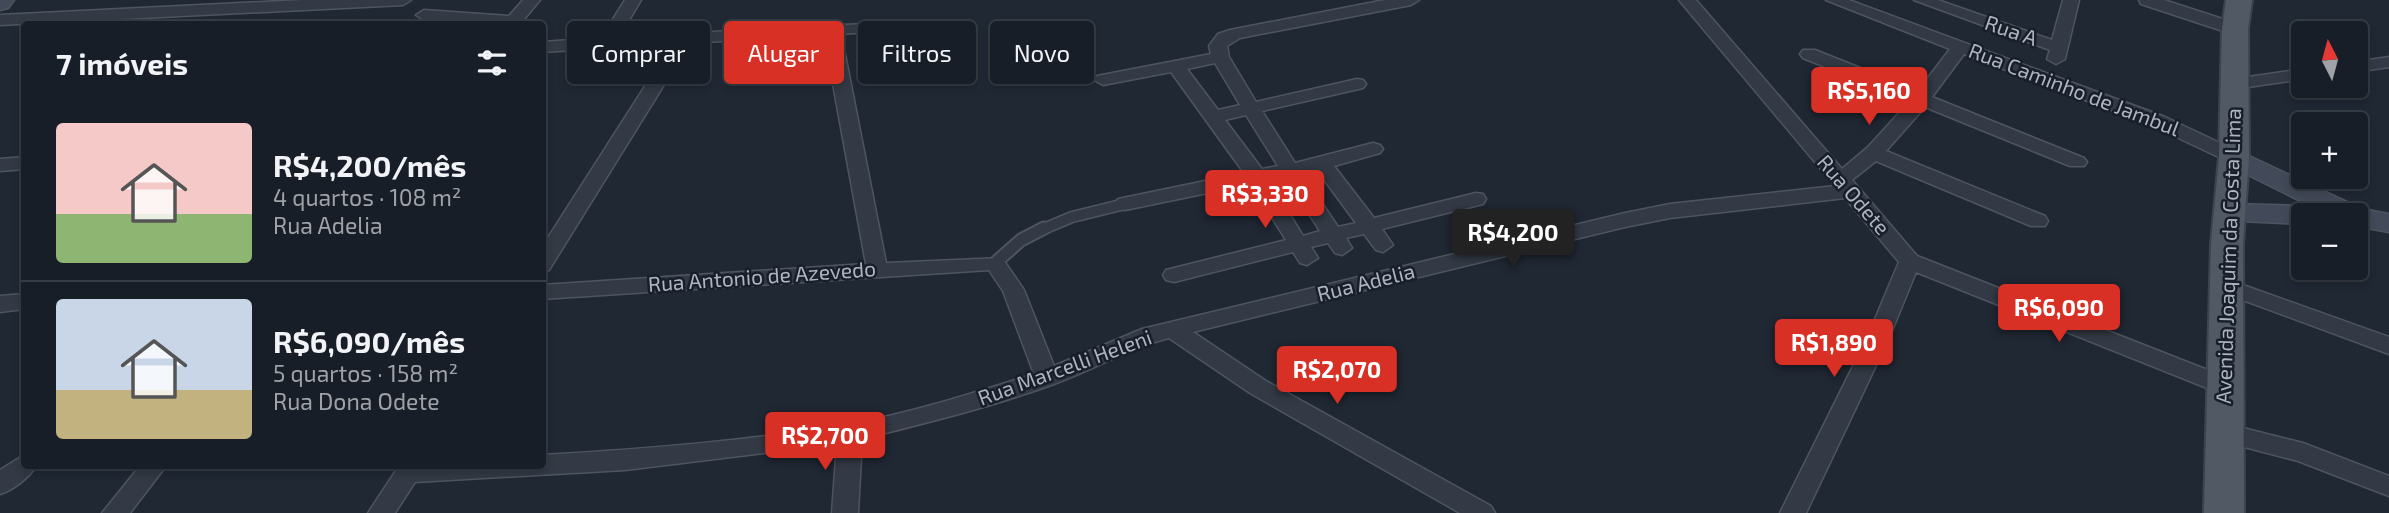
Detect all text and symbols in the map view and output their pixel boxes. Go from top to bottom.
street label: Rua A [1982,9,2041,50]
chip: Comprar [567,21,710,84]
chip: Alugar [724,21,844,84]
chip: Filtros [858,21,976,84]
chip: Novo [990,21,1094,84]
north arrow [2291,21,2368,98]
map controls [2291,21,2368,280]
street label: Rua Caminho de Jambul [1965,37,2184,141]
icon: filters [473,44,511,82]
text: 7 imóveis [56,45,188,81]
pin: R$5,160 [1804,68,1934,127]
text: R$5,160 [1827,76,1911,104]
street label: Avenida Joaquim da Costa Lima [2210,108,2245,404]
button: + [2291,112,2368,189]
text: R$4,200/mês [273,147,466,183]
street label: Rua Odete [1813,149,1896,239]
icon: home [112,151,196,235]
pin: R$3,330 [1200,170,1330,230]
text: R$3,330 [1221,179,1309,207]
text: 4 quartos · 108 m² [273,183,461,211]
button: − [2291,203,2368,280]
pin: R$4,200 [1448,210,1578,269]
text: Rua Adelia [273,211,383,239]
text: R$4,200 [1468,218,1558,246]
street label: Rua Antonio de Azevedo [647,255,877,296]
street label: Rua Adelia [1314,257,1417,306]
pin: R$6,090 [1994,284,2124,344]
text: R$6,090 [2014,293,2104,321]
pin: R$1,890 [1769,320,1899,379]
text: R$6,090/mês [273,323,465,359]
street label: Rua Marcelli Heleni [974,324,1155,410]
icon: home [112,327,196,411]
text: R$1,890 [1791,328,1877,356]
pin: R$2,070 [1272,346,1402,406]
text: R$2,070 [1293,355,1381,383]
text: 5 quartos · 158 m² [273,359,458,387]
text: Rua Dona Odete [273,387,440,415]
pin: R$2,700 [760,412,890,472]
text: R$2,700 [781,421,869,449]

